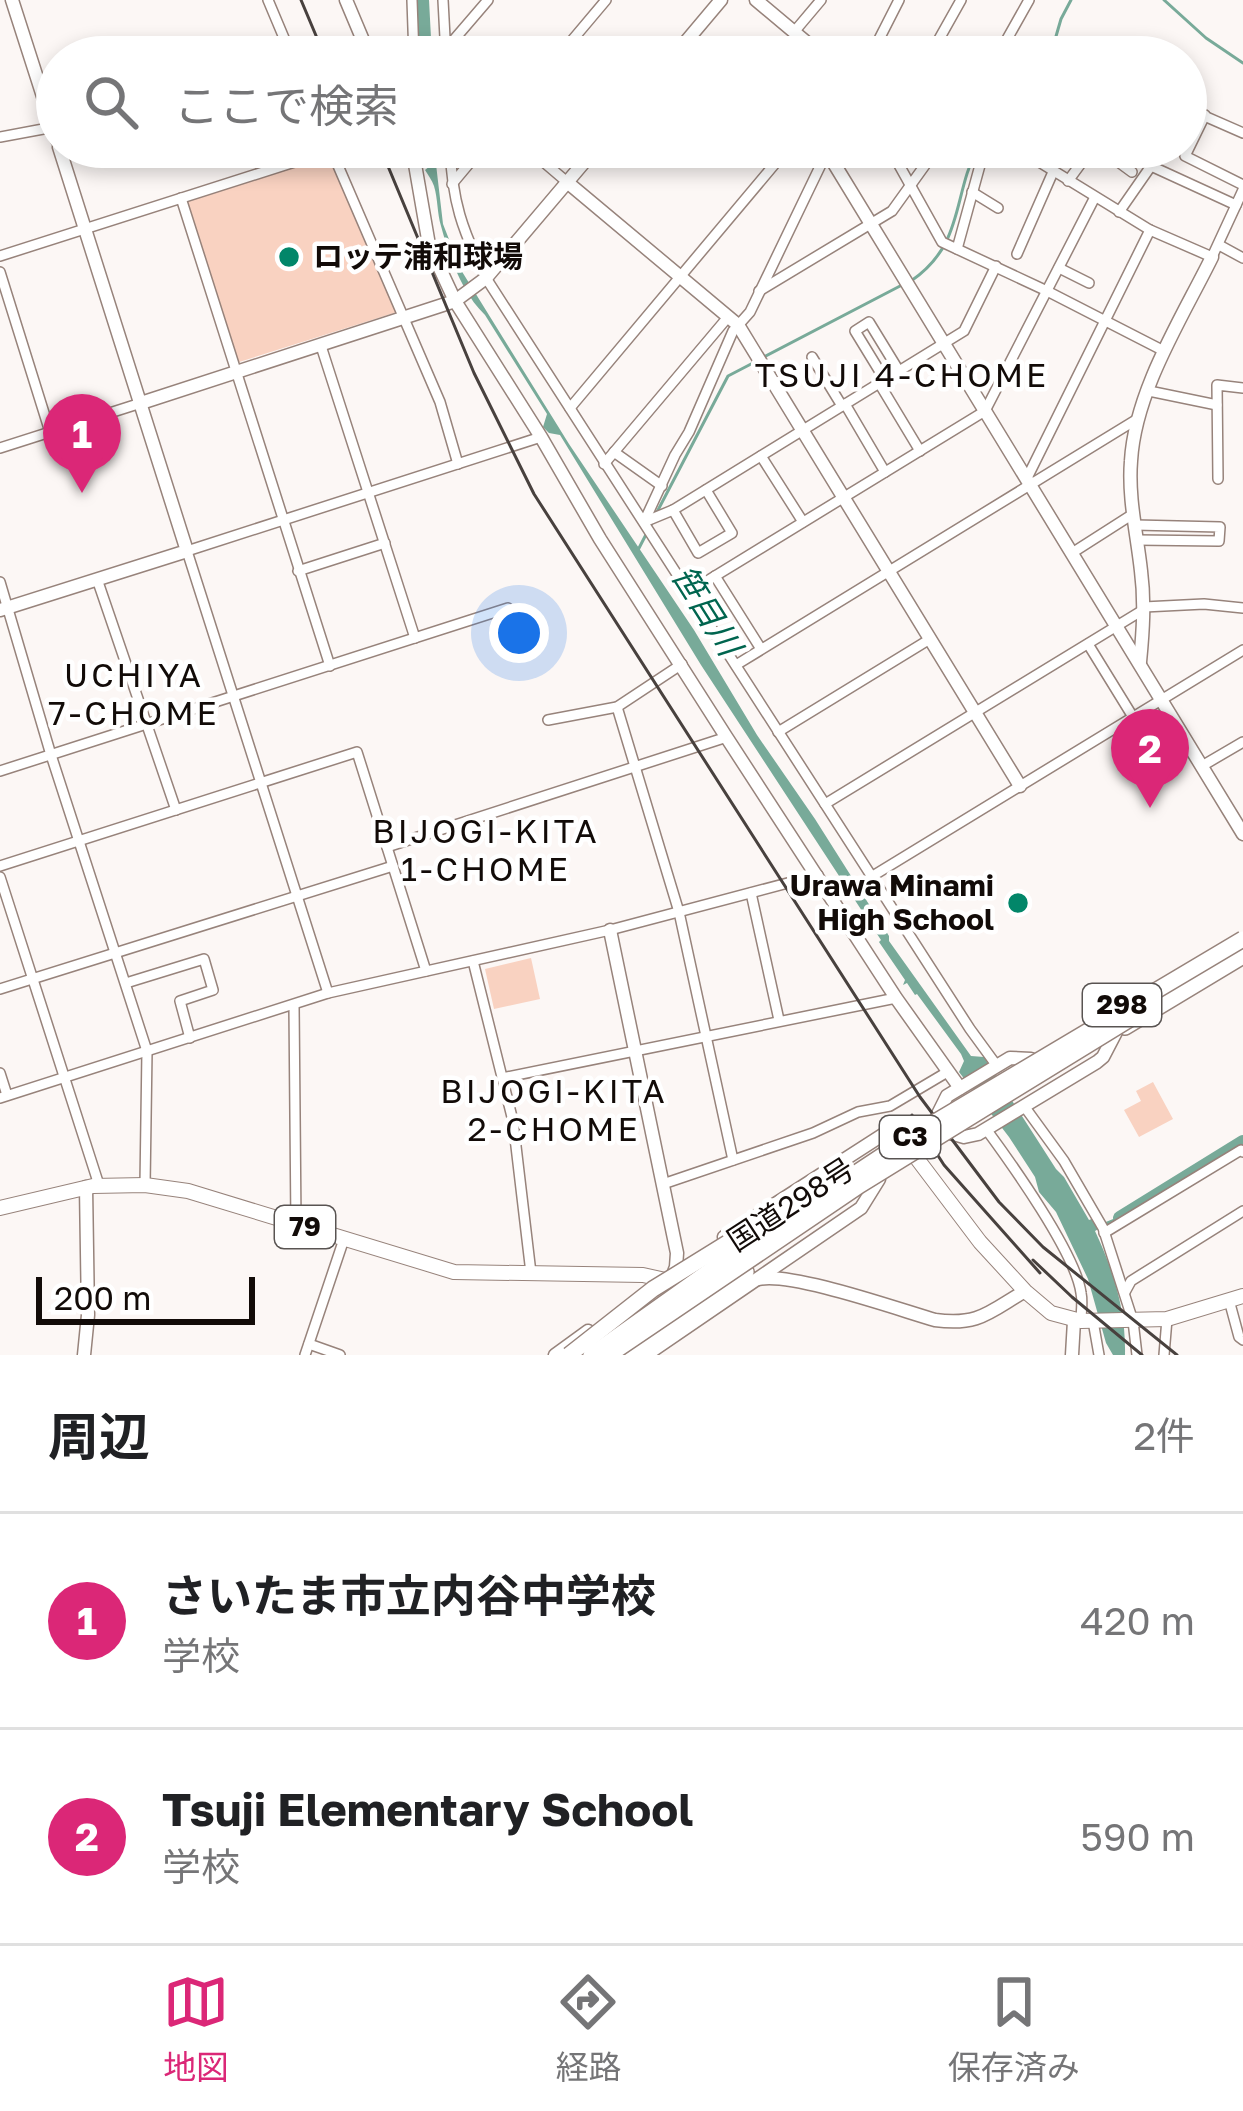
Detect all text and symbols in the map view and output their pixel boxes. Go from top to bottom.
search box [36,36,1207,168]
icon: search [78,69,144,135]
text: ここで検索 [174,78,399,132]
place label: ロッテ浦和球場 [313,238,523,274]
marker: ロッテ浦和球場 [276,244,302,270]
district label: TSUJI 4-CHOME [755,355,1049,394]
pin: 1 [43,394,121,493]
water label: 笹目川 [665,557,752,665]
your location [489,603,549,663]
district label: UCHIYA 7-CHOME [48,655,220,732]
pin: 2 [1111,709,1189,808]
district label: BIJOGI-KITA 1-CHOME [372,811,600,888]
place label: Urawa Minami High School [790,867,994,937]
marker: Urawa Minami High School [1005,890,1031,916]
road number: 298 [1083,984,1161,1026]
district label: BIJOGI-KITA 2-CHOME [440,1071,668,1148]
road number: C3 [880,1116,940,1158]
street label: 国道298号 [720,1150,861,1258]
road number: 79 [275,1206,335,1248]
scale bar [36,1271,255,1324]
text: 200 m [54,1278,152,1317]
text: 周辺 [48,1405,150,1466]
text: 2件 [1133,1412,1195,1459]
text: さいたま市立内谷中学校 [162,1568,656,1622]
text: 1 [77,1597,97,1644]
text: 420 m [1080,1597,1195,1644]
text: 学校 [162,1632,240,1679]
text: Tsuji Elementary School [162,1782,693,1836]
text: 2 [75,1813,99,1860]
text: 590 m [1080,1813,1195,1860]
text: 学校 [162,1843,240,1890]
tab: 地図 [163,1969,229,2089]
tab: 経路 [555,1969,621,2089]
tab: 保存済み [948,1969,1080,2089]

